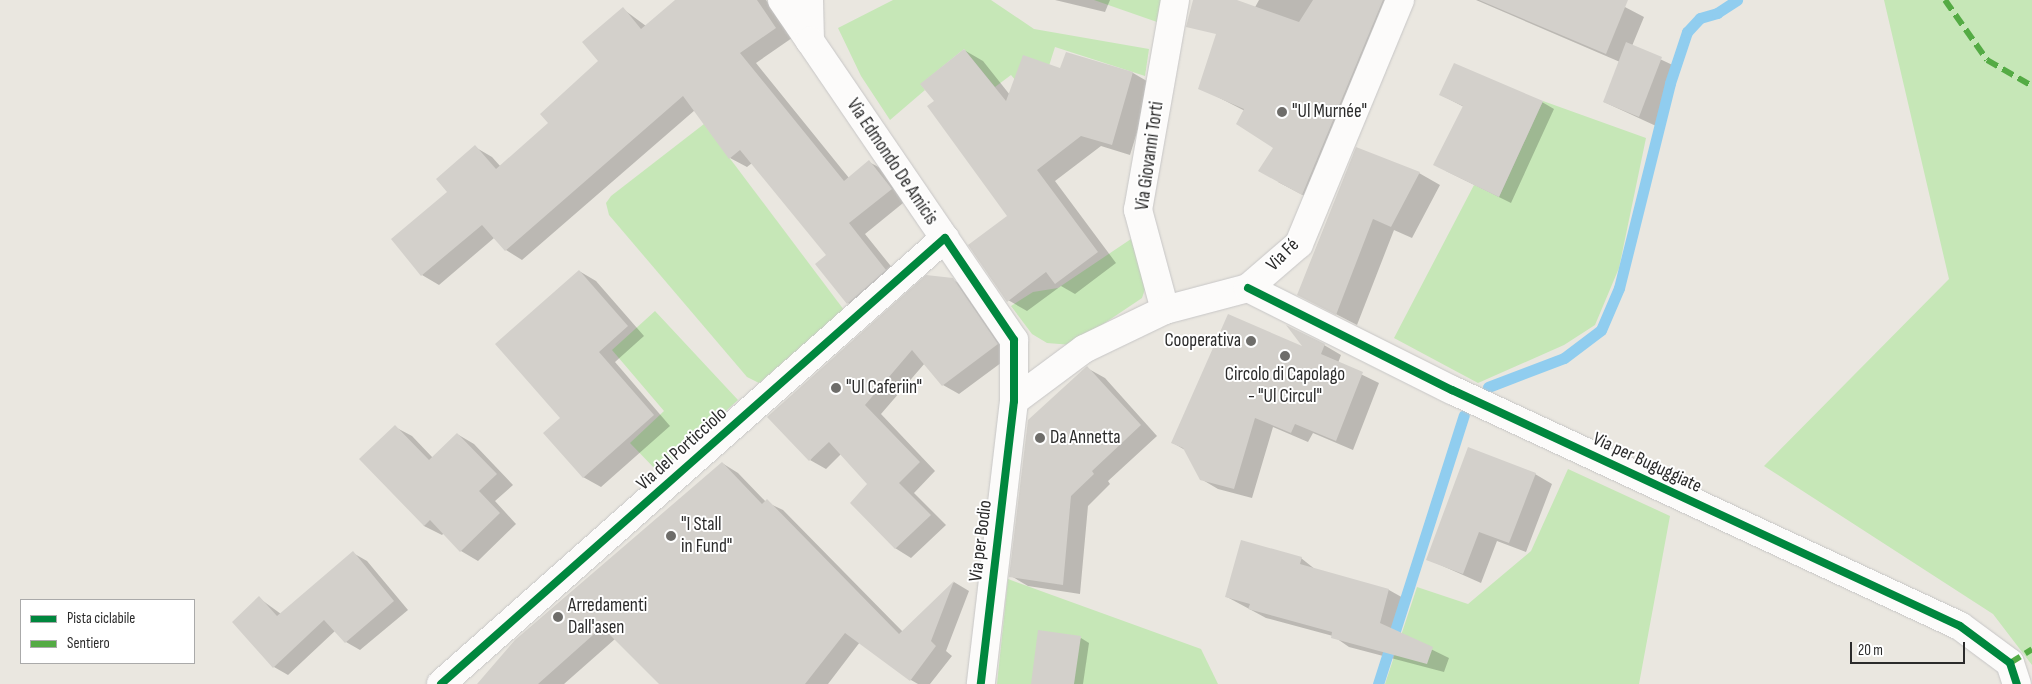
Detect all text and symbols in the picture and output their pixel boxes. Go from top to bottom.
street label: Via Edmondo De Amicis [841,95,943,229]
street label: Via Giovanni Torti [1131,100,1169,212]
place label: "Ul Murnée" [1292,101,1367,123]
marker: "Ul Murnée" [1276,106,1288,118]
street label: Via Fé [1262,234,1304,276]
place label: Cooperativa [1165,330,1241,352]
marker: Cooperativa [1245,335,1257,347]
marker: Circolo di Capolago - "Ul Circul" [1279,350,1291,362]
place label: Circolo di Capolago - "Ul Circul" [1225,364,1345,408]
place label: "Ul Caferiin" [846,377,922,399]
marker: "Ul Caferiin" [830,382,842,394]
street label: Via del Porticciolo [632,403,732,495]
place label: Da Annetta [1050,427,1121,449]
street label: Via per Buguggiate [1589,428,1705,498]
marker: Da Annetta [1034,432,1046,444]
street label: Via per Bodio [965,499,997,583]
place label: "I Stall in Fund" [681,514,732,558]
marker: "I Stall in Fund" [665,530,677,542]
place label: Arredamenti Dall'asen [568,595,647,639]
legend [20,599,195,664]
text: Pista ciclabile [67,609,135,628]
marker: Arredamenti Dall'asen [552,611,564,623]
scale bar [1852,632,1967,664]
text: Sentiero [67,634,110,653]
text: 20 m [1858,641,1883,660]

